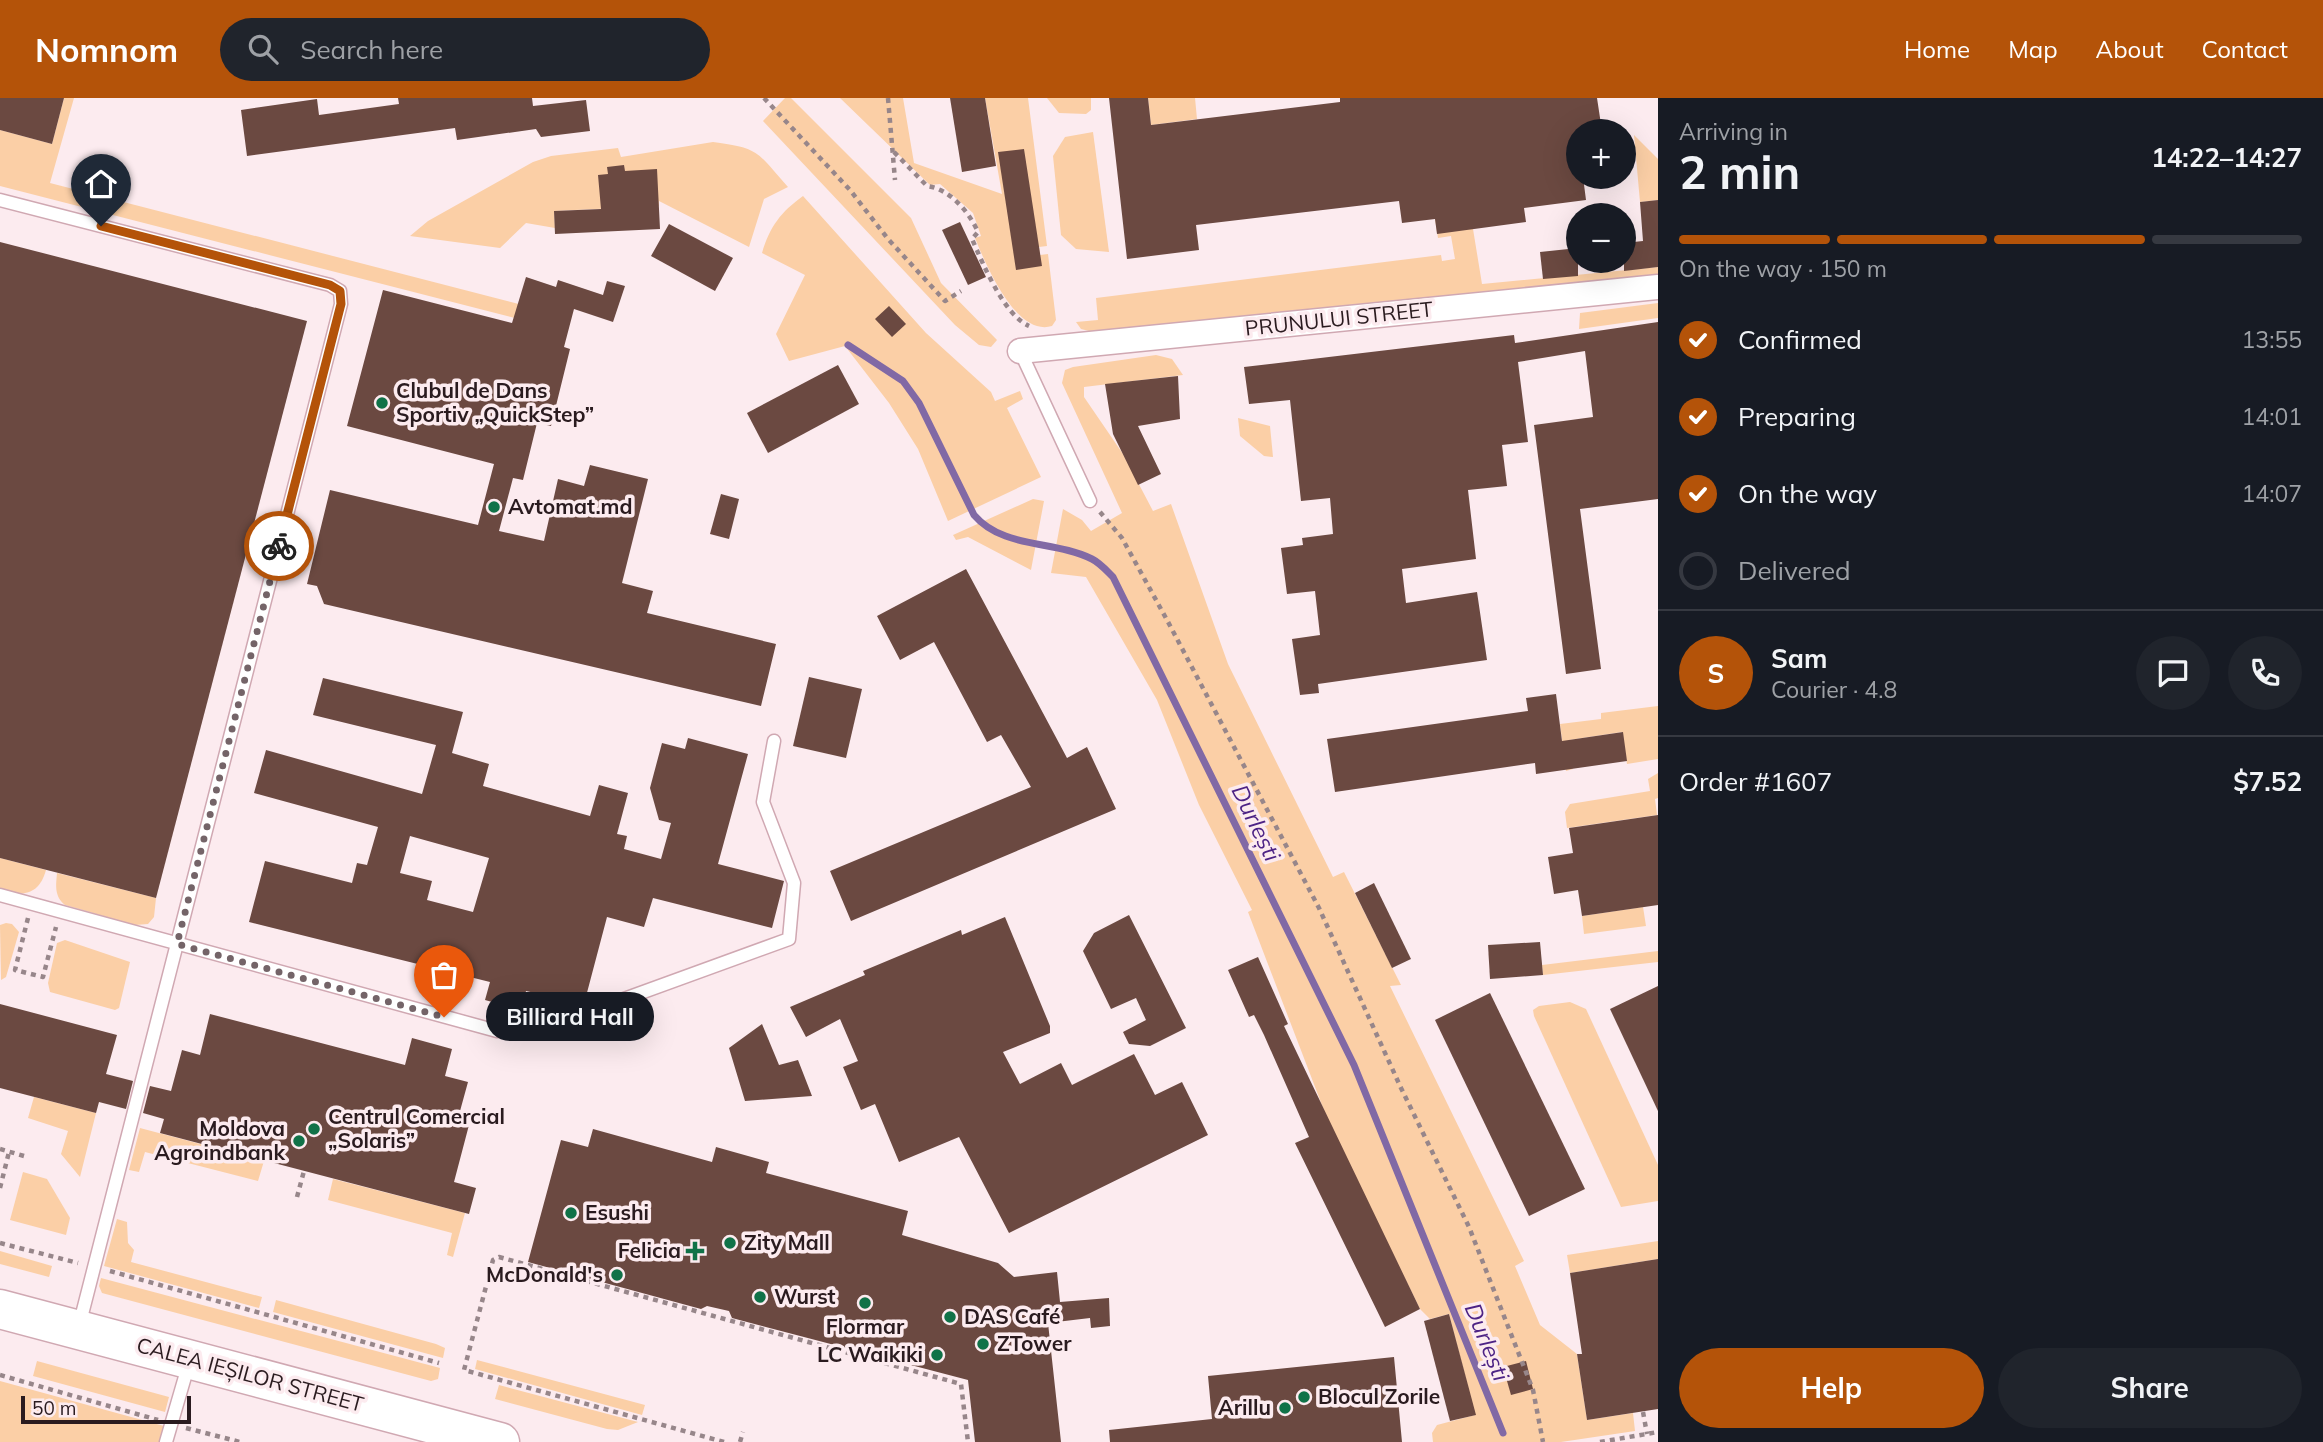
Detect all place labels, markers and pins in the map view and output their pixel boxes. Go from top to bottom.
pin [71,154,131,226]
place label: Clubul de Dans Sportiv „QuickStep” [396,377,594,427]
marker: Clubul de Dans Sportiv „QuickStep” [374,395,390,411]
place label: Avtomat.md [508,493,633,519]
marker: Avtomat.md [486,499,502,515]
pin [414,945,474,1017]
callout: Billiard Hall [486,992,654,1042]
place label: Centrul Comercial „Solaris” [328,1103,505,1153]
place label: Moldova Agroindbank [154,1115,285,1165]
marker: Centrul Comercial „Solaris” [306,1121,322,1137]
marker: Moldova Agroindbank [291,1133,307,1149]
place label: Esushi [585,1199,649,1225]
marker: Esushi [563,1205,579,1221]
place label: Zity Mall [744,1229,830,1255]
marker: Zity Mall [722,1235,738,1251]
place label: Felicia [618,1237,681,1263]
marker: Felicia [687,1243,703,1259]
place label: McDonald's [486,1261,603,1287]
marker: McDonald's [609,1267,625,1283]
place label: Wurst [774,1283,836,1309]
marker: Wurst [752,1289,768,1305]
marker: Flormar [857,1295,873,1311]
place label: DAS Café [964,1303,1061,1329]
marker: DAS Café [942,1309,958,1325]
place label: Flormar [826,1313,905,1339]
place label: ZTower [997,1330,1072,1356]
marker: ZTower [975,1336,991,1352]
place label: LC Waikiki [817,1341,923,1367]
marker: LC Waikiki [929,1347,945,1363]
place label: Blocul Zorile [1318,1383,1440,1409]
marker: Blocul Zorile [1296,1389,1312,1405]
place label: Arillu [1218,1394,1271,1420]
marker: Arillu [1277,1400,1293,1416]

